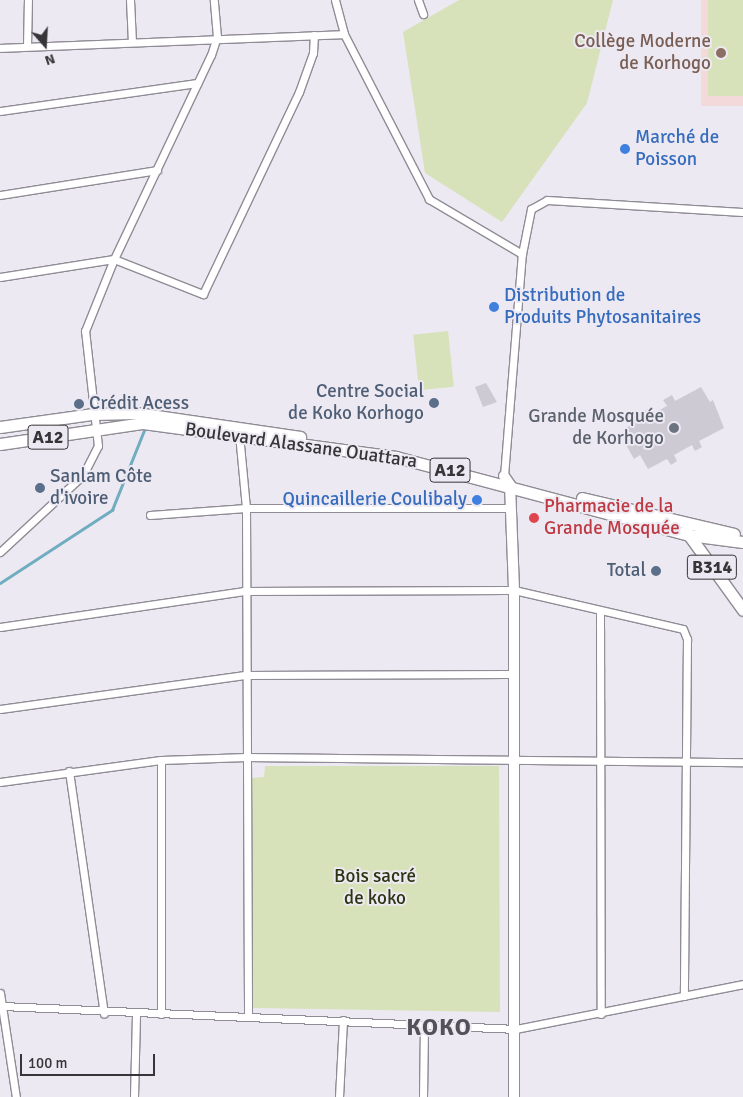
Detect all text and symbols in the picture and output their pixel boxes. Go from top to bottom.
north arrow [20,20,70,70]
place label: Collège Moderne de Korhogo [574,31,711,75]
marker: Collège Moderne de Korhogo [715,47,727,59]
text: N [43,50,57,69]
place label: Marché de Poisson [635,127,719,171]
marker: Marché de Poisson [619,143,631,155]
place label: Distribution de Produits Phytosanitaires [504,285,701,329]
marker: Distribution de Produits Phytosanitaires [488,301,500,313]
place label: Centre Social de Koko Korhogo [288,381,424,425]
place label: Crédit Acess [89,393,189,415]
marker: Centre Social de Koko Korhogo [428,397,440,409]
marker: Crédit Acess [73,398,85,410]
place label: Grande Mosquée de Korhogo [528,406,664,450]
street label: Boulevard Alassane Ouattara [183,418,419,474]
road number: A12 [27,422,69,452]
marker: Grande Mosquée de Korhogo [668,422,680,434]
road number: A12 [429,454,471,486]
place label: Sanlam Côte d'ivoire [50,466,152,510]
marker: Sanlam Côte d'ivoire [34,482,46,494]
place label: Quincaillerie Coulibaly [282,489,467,511]
marker: Quincaillerie Coulibaly [471,494,483,506]
place label: Pharmacie de la Grande Mosquée [544,496,680,540]
marker: Pharmacie de la Grande Mosquée [528,512,540,524]
road number: B314 [686,552,738,582]
place label: Total [607,560,646,582]
marker: Total [650,565,662,577]
park label: Bois sacré de koko [334,866,416,910]
district label: KOKO [406,1014,472,1042]
scale bar [22,1044,158,1076]
text: 100 m [28,1054,68,1072]

